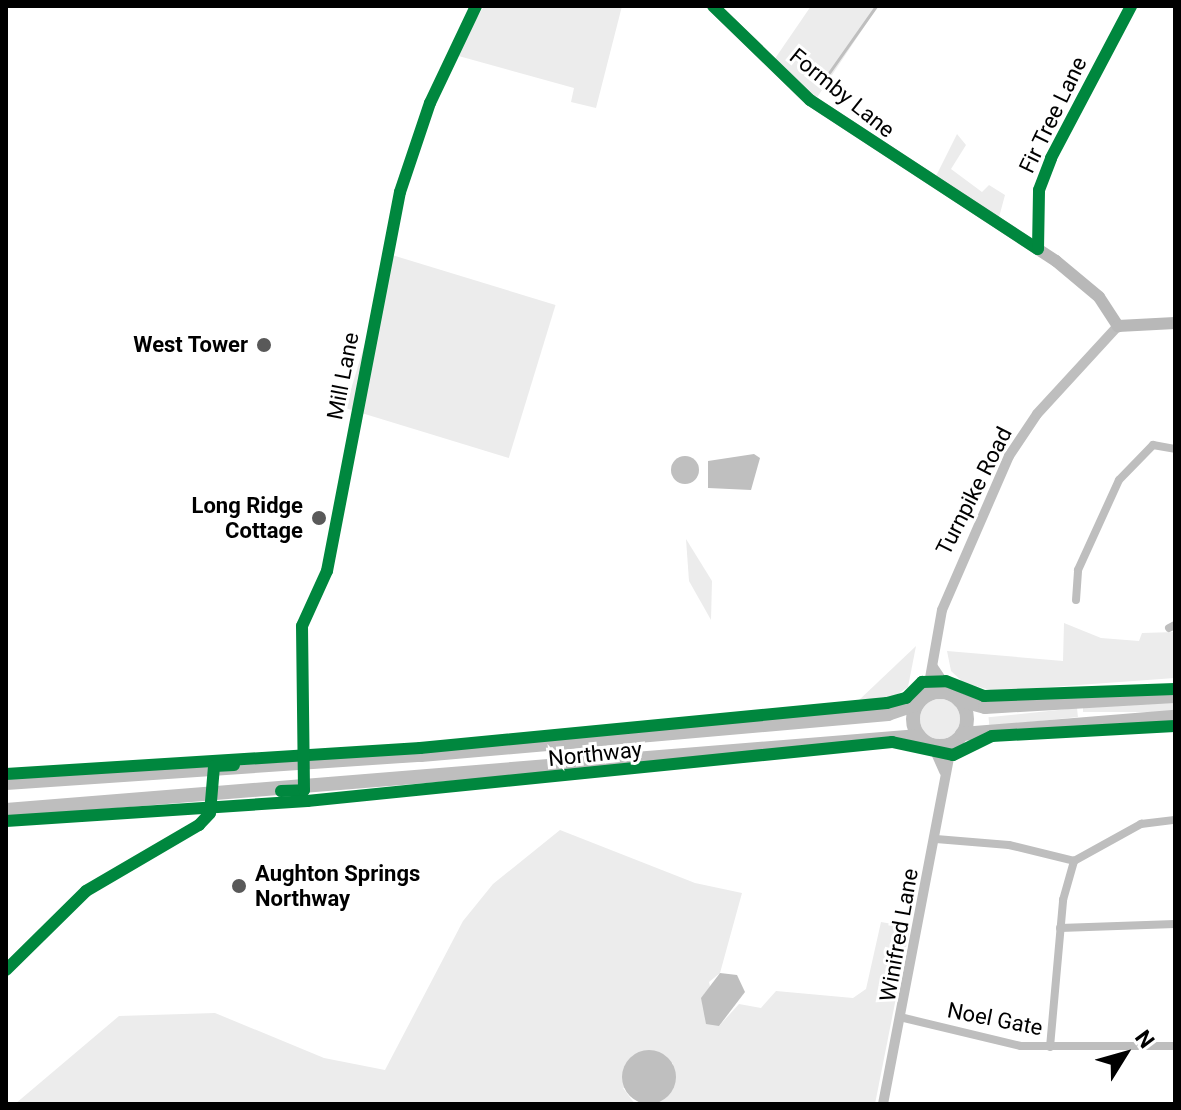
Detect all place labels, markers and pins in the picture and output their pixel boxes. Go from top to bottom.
place label: West Tower [133,332,248,358]
marker: West Tower [255,336,273,354]
place label: Long Ridge Cottage [192,492,303,544]
marker: Long Ridge Cottage [310,509,328,527]
place label: Aughton Springs Northway [255,860,420,912]
marker: Aughton Springs Northway [230,877,248,895]

